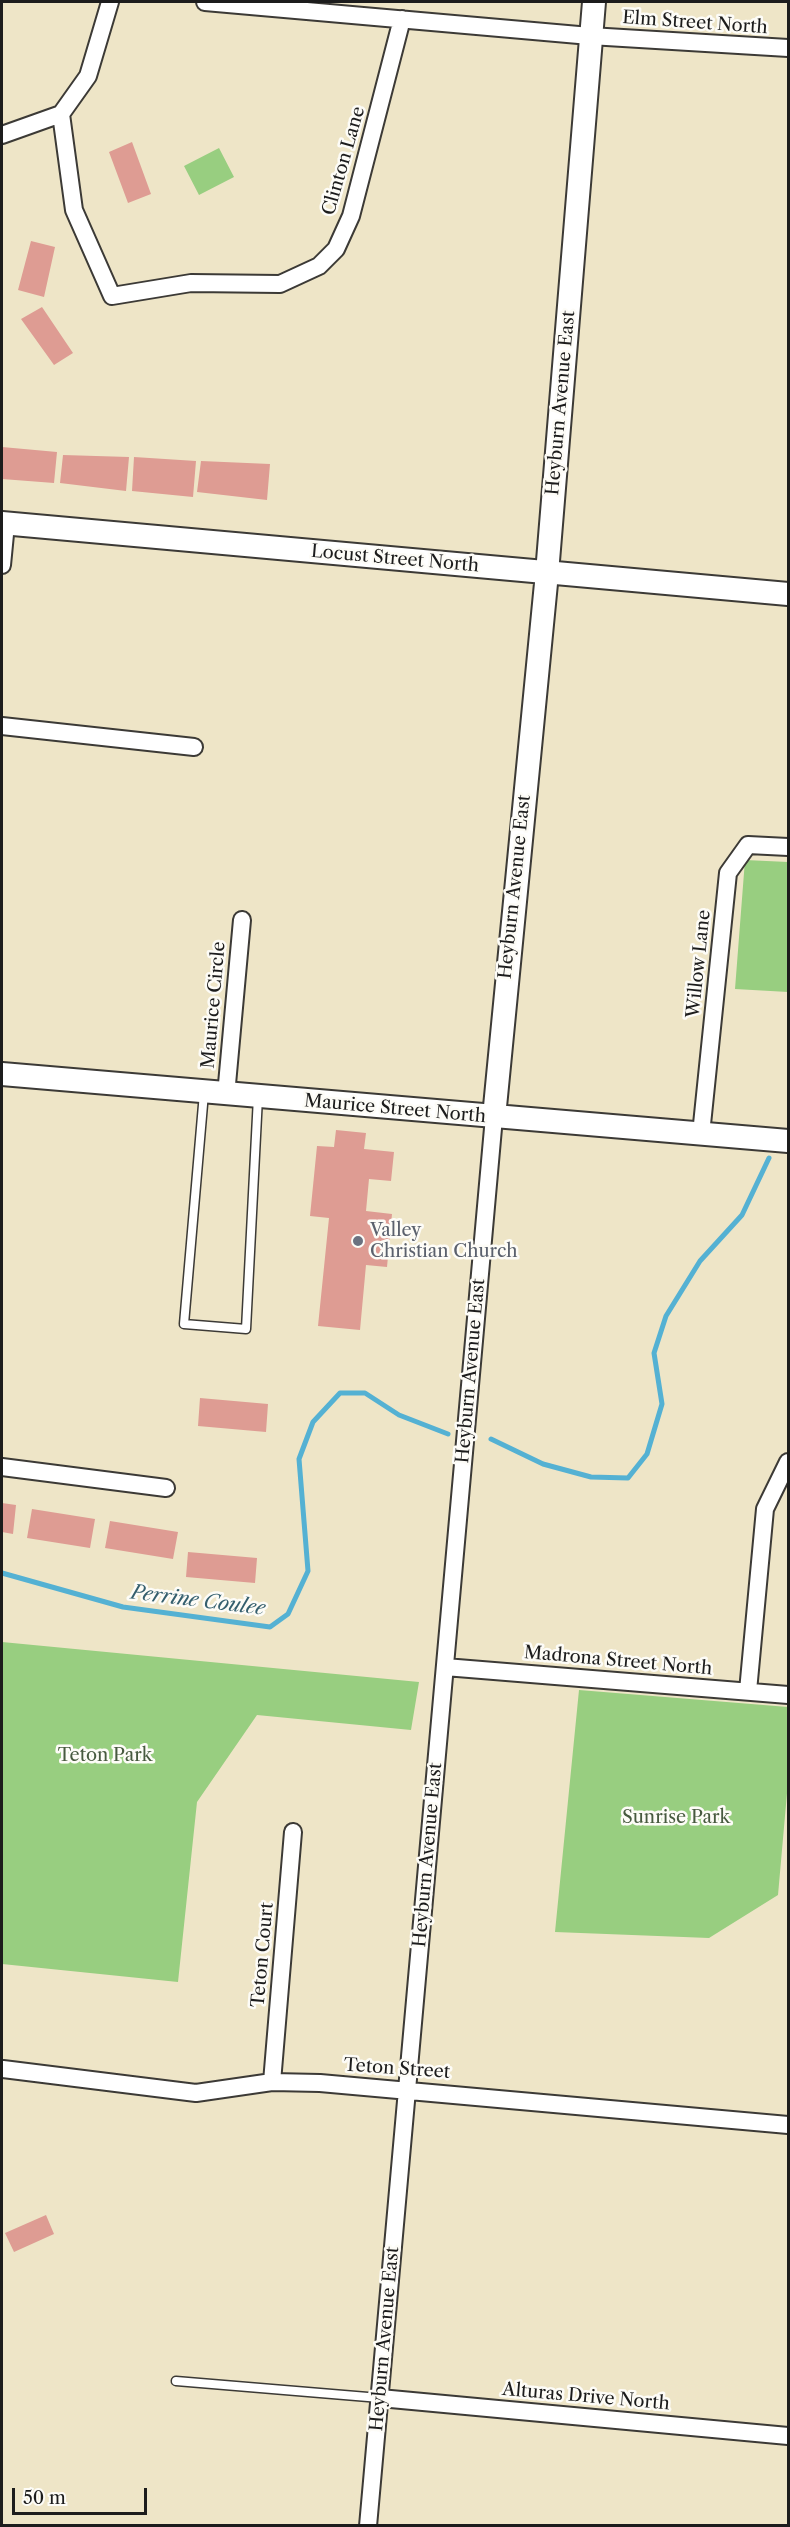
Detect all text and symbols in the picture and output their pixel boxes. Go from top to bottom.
street label: Elm Street North [622,7,768,39]
street label: Clinton Lane [318,104,370,218]
street label: Heyburn Avenue East [542,310,580,496]
street label: Locust Street North [310,541,480,577]
street label: Heyburn Avenue East [495,794,535,980]
street label: Willow Lane [683,909,715,1019]
street label: Maurice Circle [198,941,230,1069]
street label: Maurice Street North [303,1090,487,1128]
place label: Valley Christian Church [370,1220,518,1262]
marker: Valley Christian Church [351,1234,365,1248]
street label: Heyburn Avenue East [452,1278,490,1464]
water label: Perrine Coulee [130,1581,266,1621]
street label: Madrona Street North [523,1642,713,1680]
park label: Teton Park [58,1745,152,1767]
street label: Heyburn Avenue East [409,1762,447,1948]
park label: Sunrise Park [622,1807,730,1829]
street label: Teton Court [248,1902,278,2008]
street label: Teton Street [343,2055,451,2083]
street label: Heyburn Avenue East [366,2246,404,2432]
street label: Alturas Drive North [501,2379,671,2415]
scale bar [15,2476,150,2514]
text: 50 m [23,2487,66,2509]

